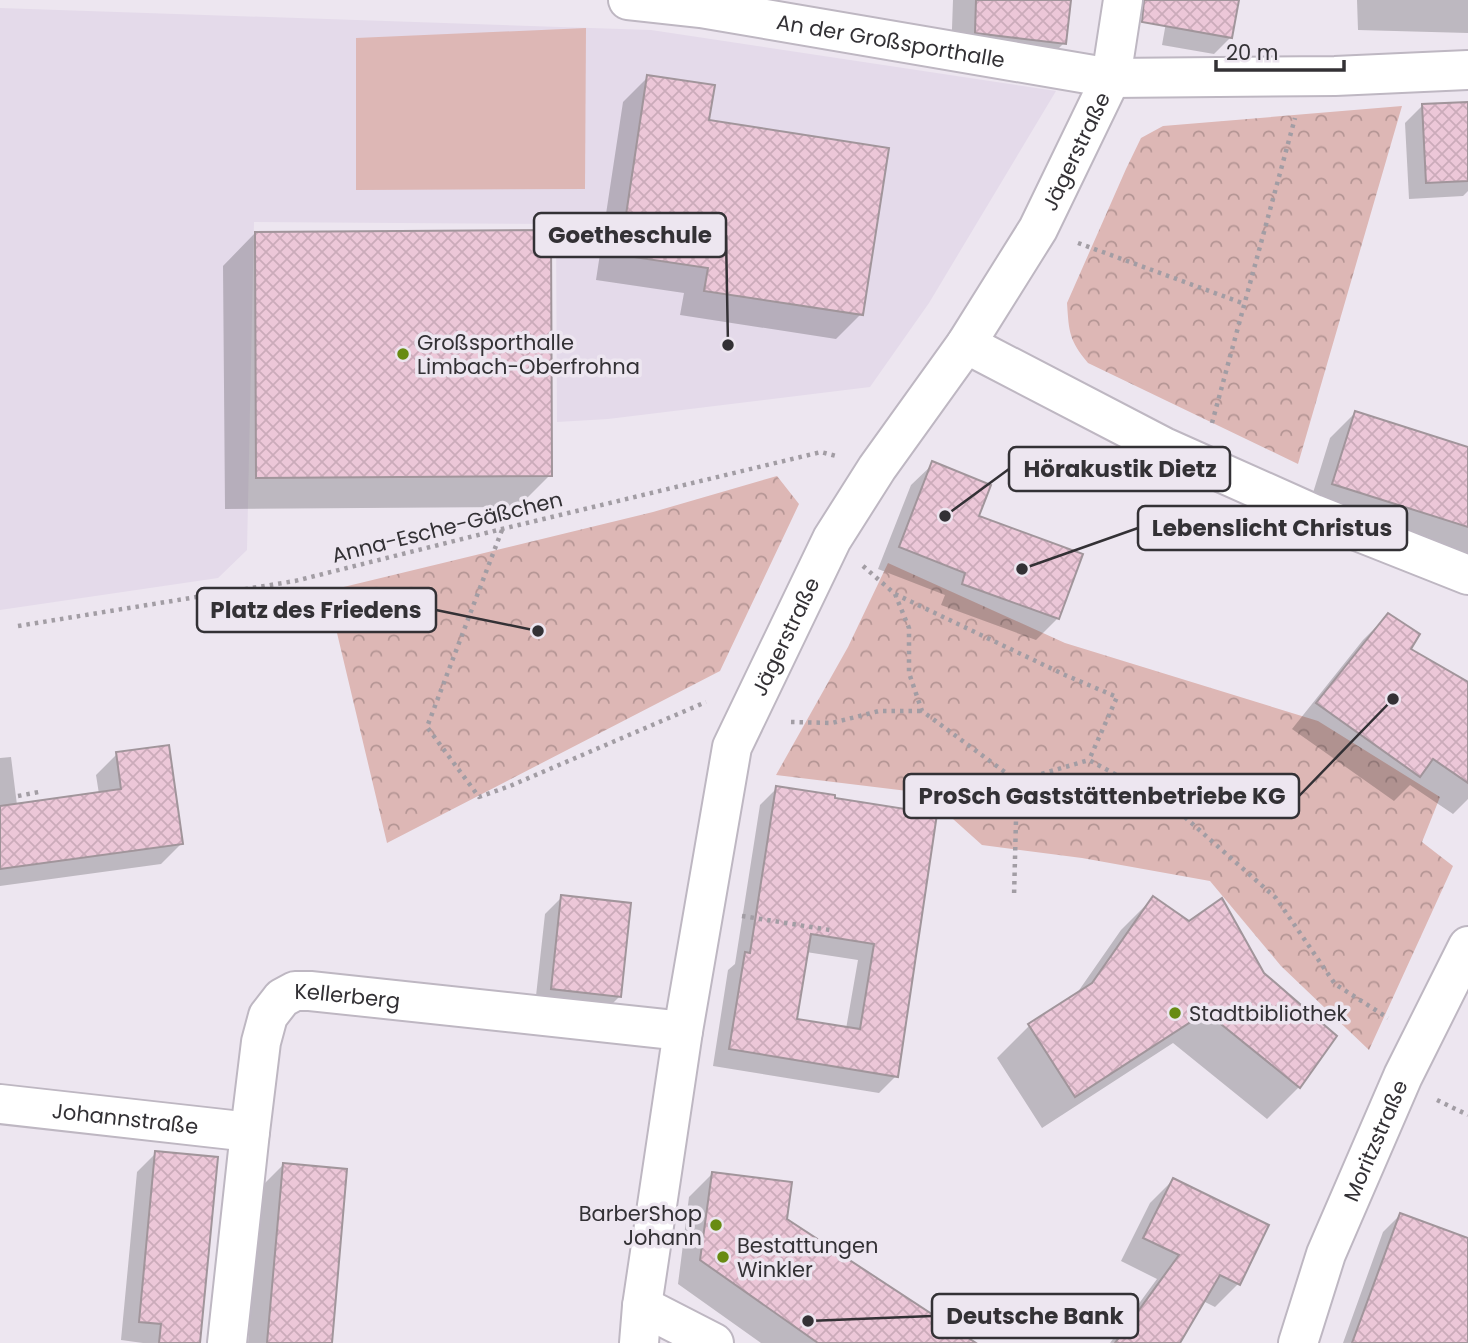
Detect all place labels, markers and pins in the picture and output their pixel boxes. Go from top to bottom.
callout: Goetheschule [534,213,726,257]
place label: Großsporthalle Limbach-Oberfrohna [417,328,640,381]
marker: Großsporthalle Limbach-Oberfrohna [395,346,411,362]
callout: Hörakustik Dietz [1009,447,1230,491]
callout: Lebenslicht Christus [1138,506,1407,550]
callout: Platz des Friedens [197,588,436,632]
callout: ProSch Gaststättenbetriebe KG [904,774,1299,818]
place label: Stadtbibliothek [1189,999,1347,1028]
marker: Stadtbibliothek [1167,1005,1183,1021]
place label: BarberShop Johann [579,1199,702,1252]
marker: BarberShop Johann [708,1217,724,1233]
place label: Bestattungen Winkler [737,1231,879,1284]
marker: Bestattungen Winkler [715,1249,731,1265]
callout: Deutsche Bank [932,1294,1138,1338]

